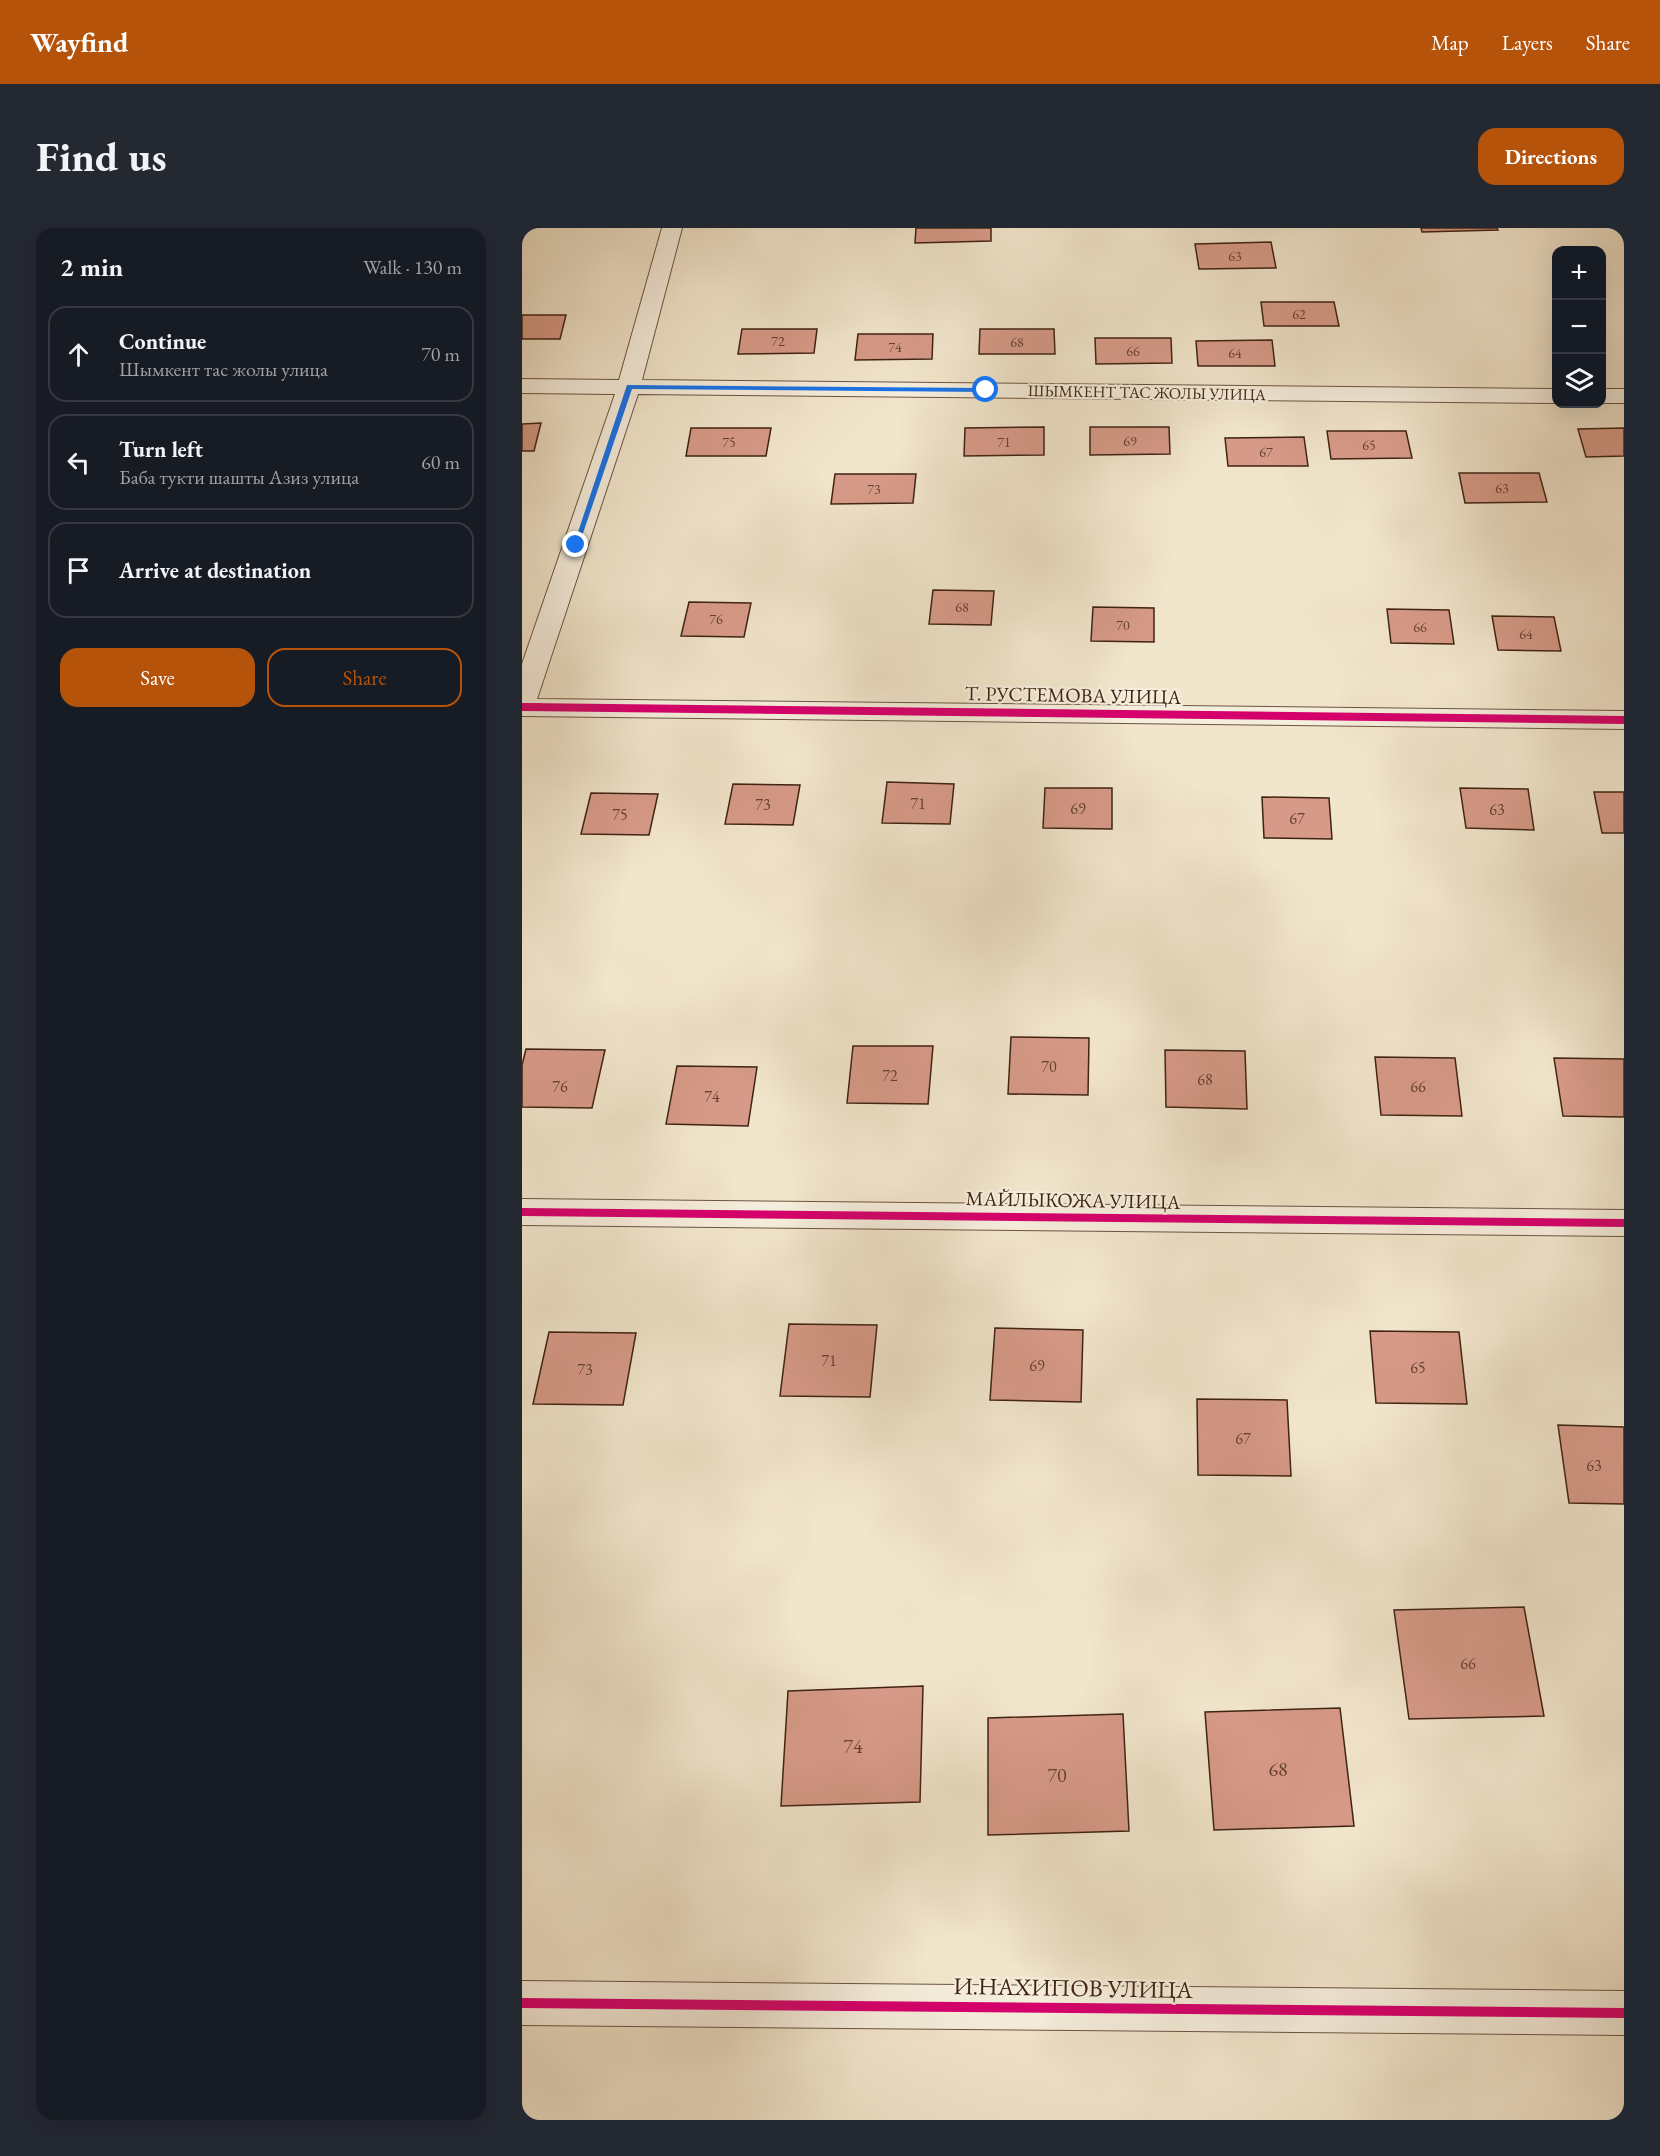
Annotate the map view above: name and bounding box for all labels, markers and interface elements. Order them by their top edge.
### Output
text: Wayfind [30,24,128,60]
text: Map [1431,29,1469,56]
text: Layers [1502,29,1553,56]
text: Share [1586,29,1630,56]
button: Directions [1478,128,1624,185]
text: Find us [36,129,167,184]
map controls [1552,246,1606,408]
button: + [1552,246,1606,300]
house number: 63 [1228,247,1242,265]
text: 2 min [60,250,123,284]
text: Walk · 130 m [363,254,462,280]
button: − [1552,300,1606,354]
house number: 62 [1292,305,1306,323]
text: Continue [119,327,206,356]
house number: 72 [771,332,785,350]
house number: 68 [1010,333,1024,351]
icon: ahead [62,338,95,371]
house number: 74 [888,338,902,356]
text: 70 m [421,341,460,367]
house number: 66 [1126,342,1140,360]
house number: 64 [1228,344,1242,362]
button: layers [1552,354,1606,408]
text: Шымкент тас жолы улица [119,356,328,382]
route start [972,376,998,402]
street label: ШЫМКЕНТ ТАС ЖОЛЫ УЛИЦА [1028,380,1267,405]
house number: 69 [1123,432,1137,450]
house number: 75 [722,433,736,451]
house number: 71 [997,433,1011,451]
text: Turn left [119,435,203,464]
house number: 65 [1362,436,1376,454]
house number: 67 [1259,443,1273,461]
icon: left [62,446,95,479]
text: 60 m [421,449,460,475]
text: Баба тукти шашты Азиз улица [119,464,359,490]
house number: 63 [1495,479,1509,497]
house number: 73 [867,480,881,498]
route end [562,531,588,557]
icon: arrive [62,554,95,587]
text: Arrive at destination [119,556,311,585]
house number: 68 [955,598,969,616]
house number: 76 [709,610,723,628]
house number: 70 [1116,616,1130,634]
house number: 66 [1413,618,1427,636]
house number: 64 [1519,625,1533,643]
button: Save [60,648,255,707]
button: Share [267,648,462,707]
street label: Т. РУСТЕМОВА УЛИЦА [965,680,1182,710]
house number: 71 [910,793,926,814]
house number: 73 [755,794,771,815]
house number: 69 [1070,798,1086,819]
house number: 63 [1489,799,1505,820]
house number: 75 [612,804,628,825]
house number: 67 [1289,808,1305,829]
house number: 70 [1041,1056,1057,1077]
house number: 72 [882,1065,898,1086]
house number: 68 [1197,1069,1213,1090]
house number: 76 [552,1076,568,1097]
house number: 66 [1410,1076,1426,1097]
house number: 74 [704,1086,720,1107]
street label: МАЙЛЫКОЖА УЛИЦА [965,1185,1181,1215]
house number: 71 [821,1350,837,1371]
house number: 69 [1029,1355,1045,1376]
house number: 65 [1410,1357,1426,1378]
house number: 73 [577,1359,593,1380]
house number: 67 [1235,1428,1251,1449]
house number: 63 [1586,1455,1602,1476]
house number: 66 [1460,1653,1476,1674]
house number: 74 [843,1733,863,1759]
house number: 68 [1268,1756,1288,1782]
house number: 70 [1047,1762,1067,1788]
street label: И.НАХИПОВ УЛИЦА [953,1970,1193,2005]

